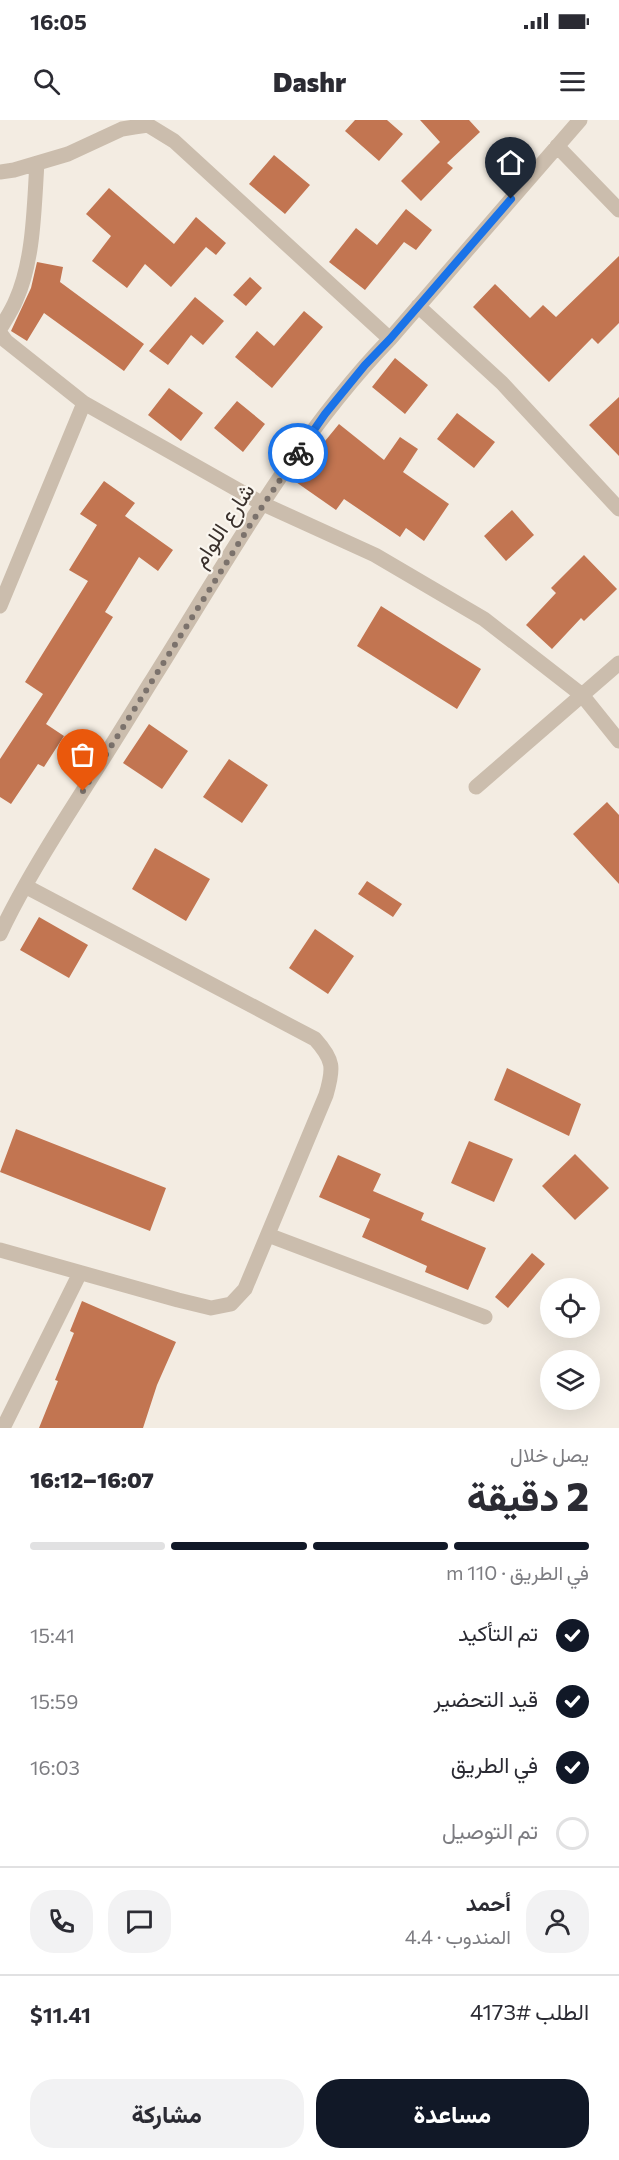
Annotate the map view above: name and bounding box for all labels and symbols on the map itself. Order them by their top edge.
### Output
pin [485,137,536,199]
courier [268,423,328,483]
street label: شارع اللوام [185,478,261,573]
pin [57,729,108,791]

